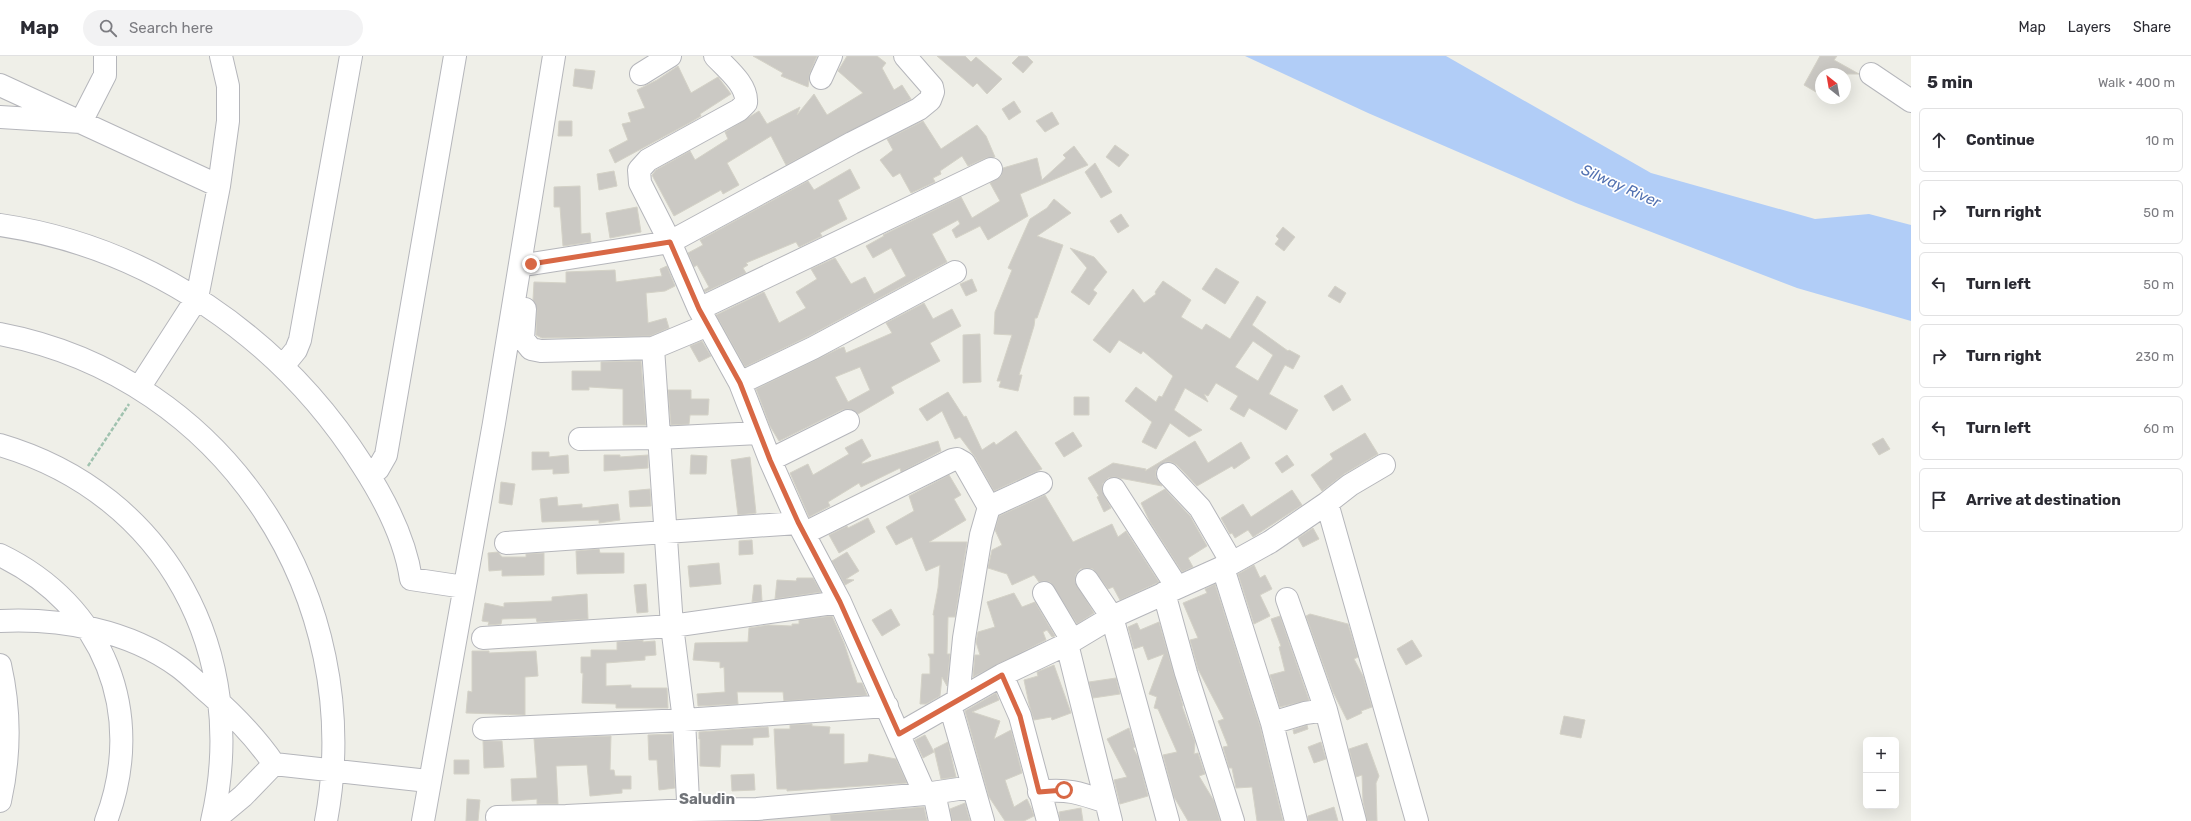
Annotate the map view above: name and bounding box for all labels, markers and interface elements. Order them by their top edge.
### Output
search box [83,10,363,46]
text: Map [20,16,59,39]
icon: search [97,17,119,39]
text: Search here [129,19,213,37]
text: Map [2019,19,2046,36]
text: Layers [2068,19,2111,36]
text: Share [2133,19,2171,36]
north arrow [1815,68,1851,104]
text: 5 min [1927,72,1973,92]
text: Walk · 400 m [2098,75,2175,90]
icon: ahead [1928,129,1950,151]
text: Continue [1966,131,2035,149]
text: 10 m [2145,133,2174,148]
water label: Silway River [1579,161,1665,212]
icon: right [1928,201,1950,223]
text: Turn right [1966,203,2041,221]
text: 50 m [2143,205,2174,220]
route end [522,255,540,273]
icon: left [1928,273,1950,295]
text: Turn left [1966,275,2031,293]
text: 50 m [2143,277,2174,292]
icon: right [1928,345,1950,367]
text: Turn right [1966,347,2041,365]
text: 230 m [2136,349,2174,364]
icon: left [1928,417,1950,439]
text: Turn left [1966,419,2031,437]
text: 60 m [2143,421,2174,436]
icon: arrive [1928,489,1950,511]
text: Arrive at destination [1966,491,2121,509]
map controls [1863,737,1899,809]
button: + [1863,737,1899,773]
button: − [1863,773,1899,809]
route start [1055,781,1073,799]
district label: Saludin [679,790,735,808]

